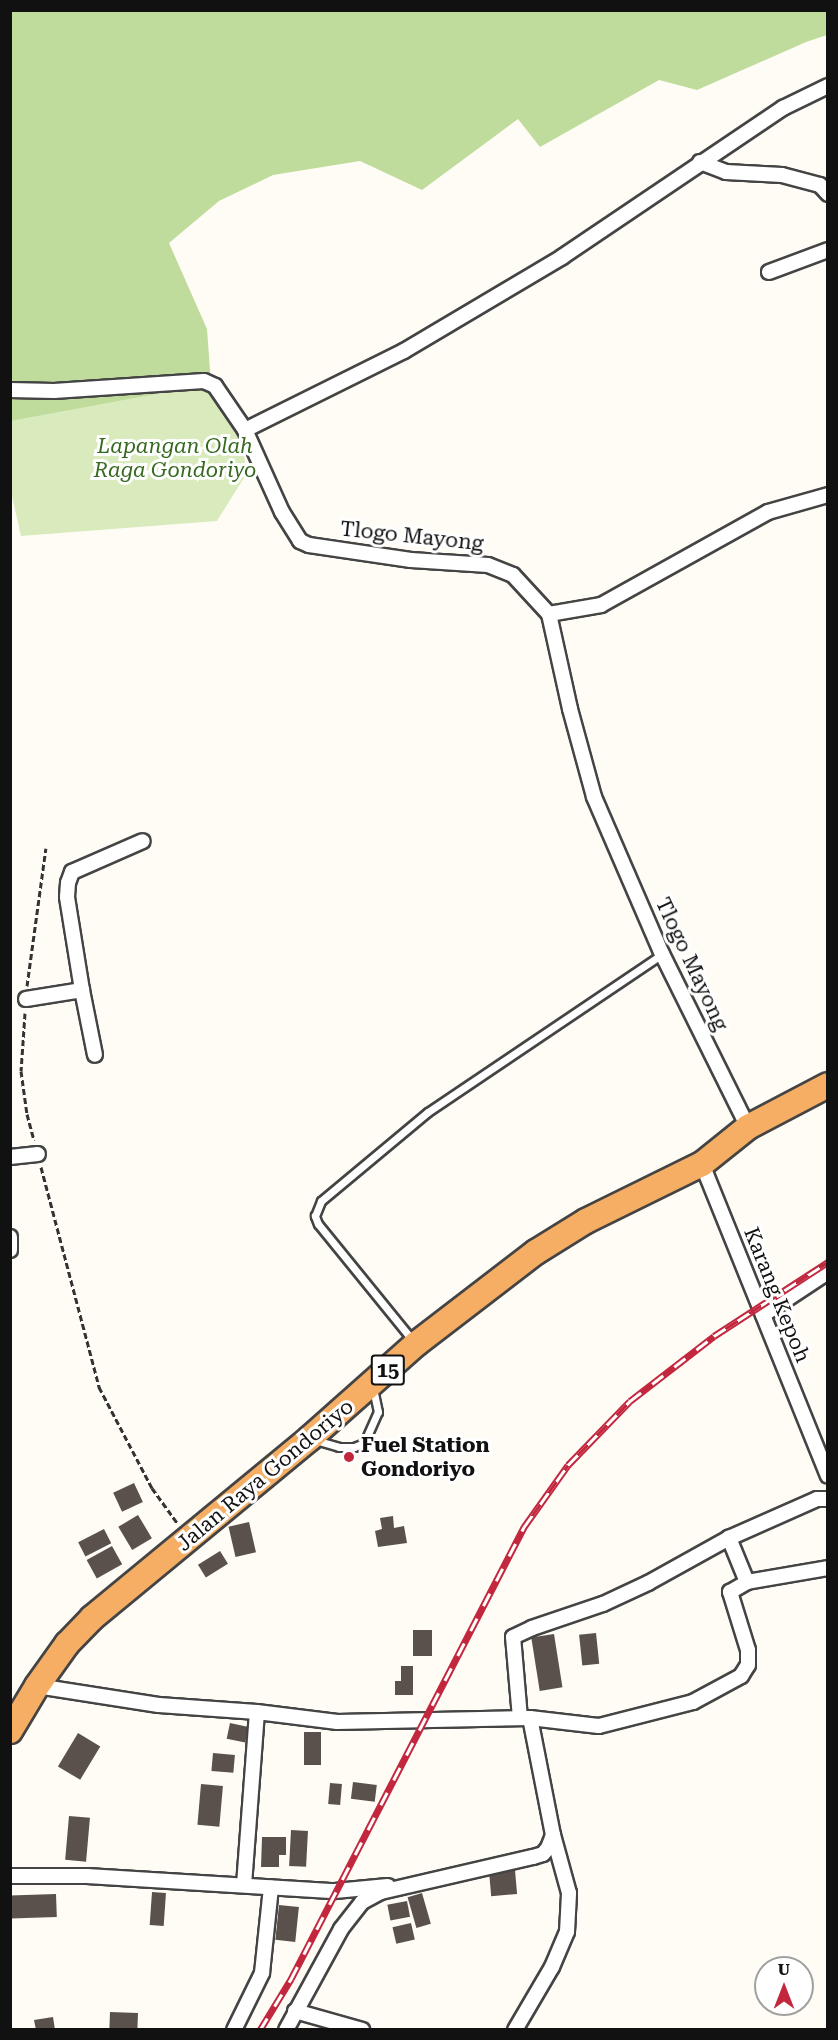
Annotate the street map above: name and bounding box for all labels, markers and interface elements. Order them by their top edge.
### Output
park label: Lapangan Olah Raga Gondoriyo [94,433,256,483]
street label: Tlogo Mayong [339,516,485,556]
street label: Tlogo Mayong [650,893,734,1035]
street label: Karang Kepoh [738,1224,816,1366]
road number: 15 [370,1353,406,1387]
street label: Jalan Raya Gondoriyo [171,1394,359,1556]
place label: Fuel Station Gondoriyo [361,1432,490,1482]
marker: Fuel Station Gondoriyo [342,1450,356,1464]
north arrow [754,1956,814,2016]
text: U [778,1960,790,1979]

